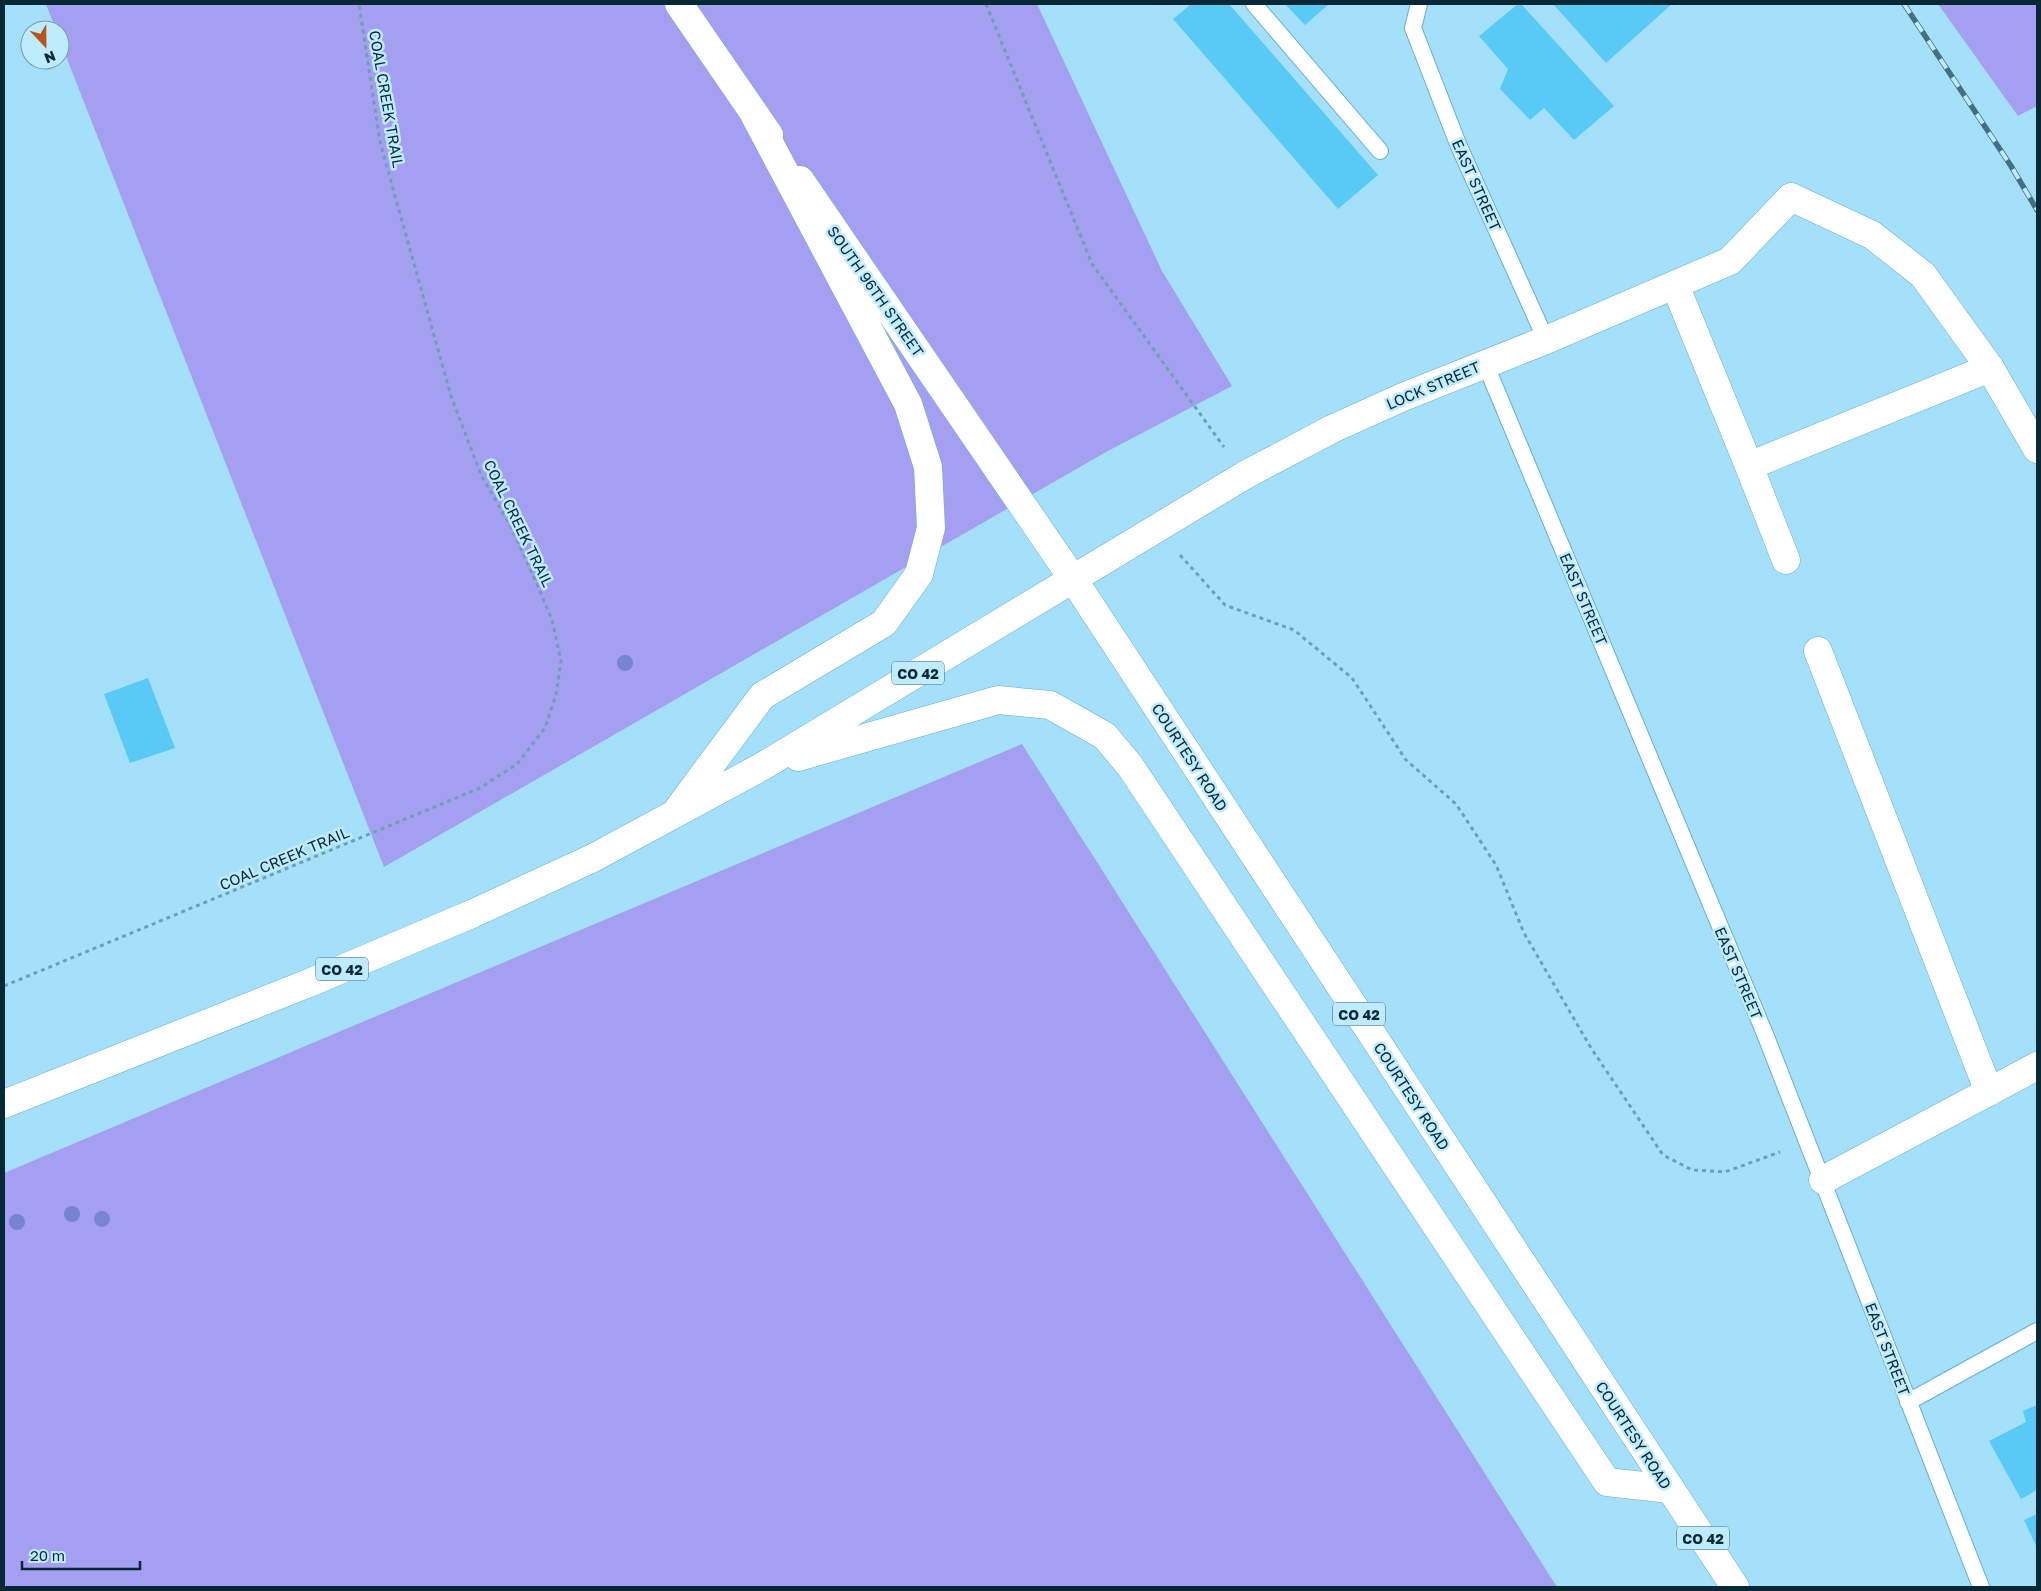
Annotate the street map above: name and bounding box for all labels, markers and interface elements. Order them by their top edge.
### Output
north arrow [20,20,70,70]
street label: COAL CREEK TRAIL [366,29,408,169]
text: N [42,48,58,67]
street label: EAST STREET [1449,136,1505,234]
street label: SOUTH 96TH STREET [824,222,928,360]
street label: LOCK STREET [1383,357,1483,413]
street label: COAL CREEK TRAIL [480,457,558,590]
street label: EAST STREET [1557,550,1611,648]
road number: CO 42 [892,661,944,684]
street label: COURTESY ROAD [1148,700,1232,814]
street label: COAL CREEK TRAIL [217,822,352,893]
street label: EAST STREET [1712,924,1766,1022]
road number: CO 42 [316,958,368,981]
road number: CO 42 [1333,1002,1385,1026]
street label: COURTESY ROAD [1370,1039,1454,1153]
street label: EAST STREET [1862,1300,1914,1398]
street label: COURTESY ROAD [1592,1378,1676,1492]
road number: CO 42 [1677,1526,1729,1550]
scale bar [22,1538,140,1570]
text: 20 m [30,1546,65,1564]

